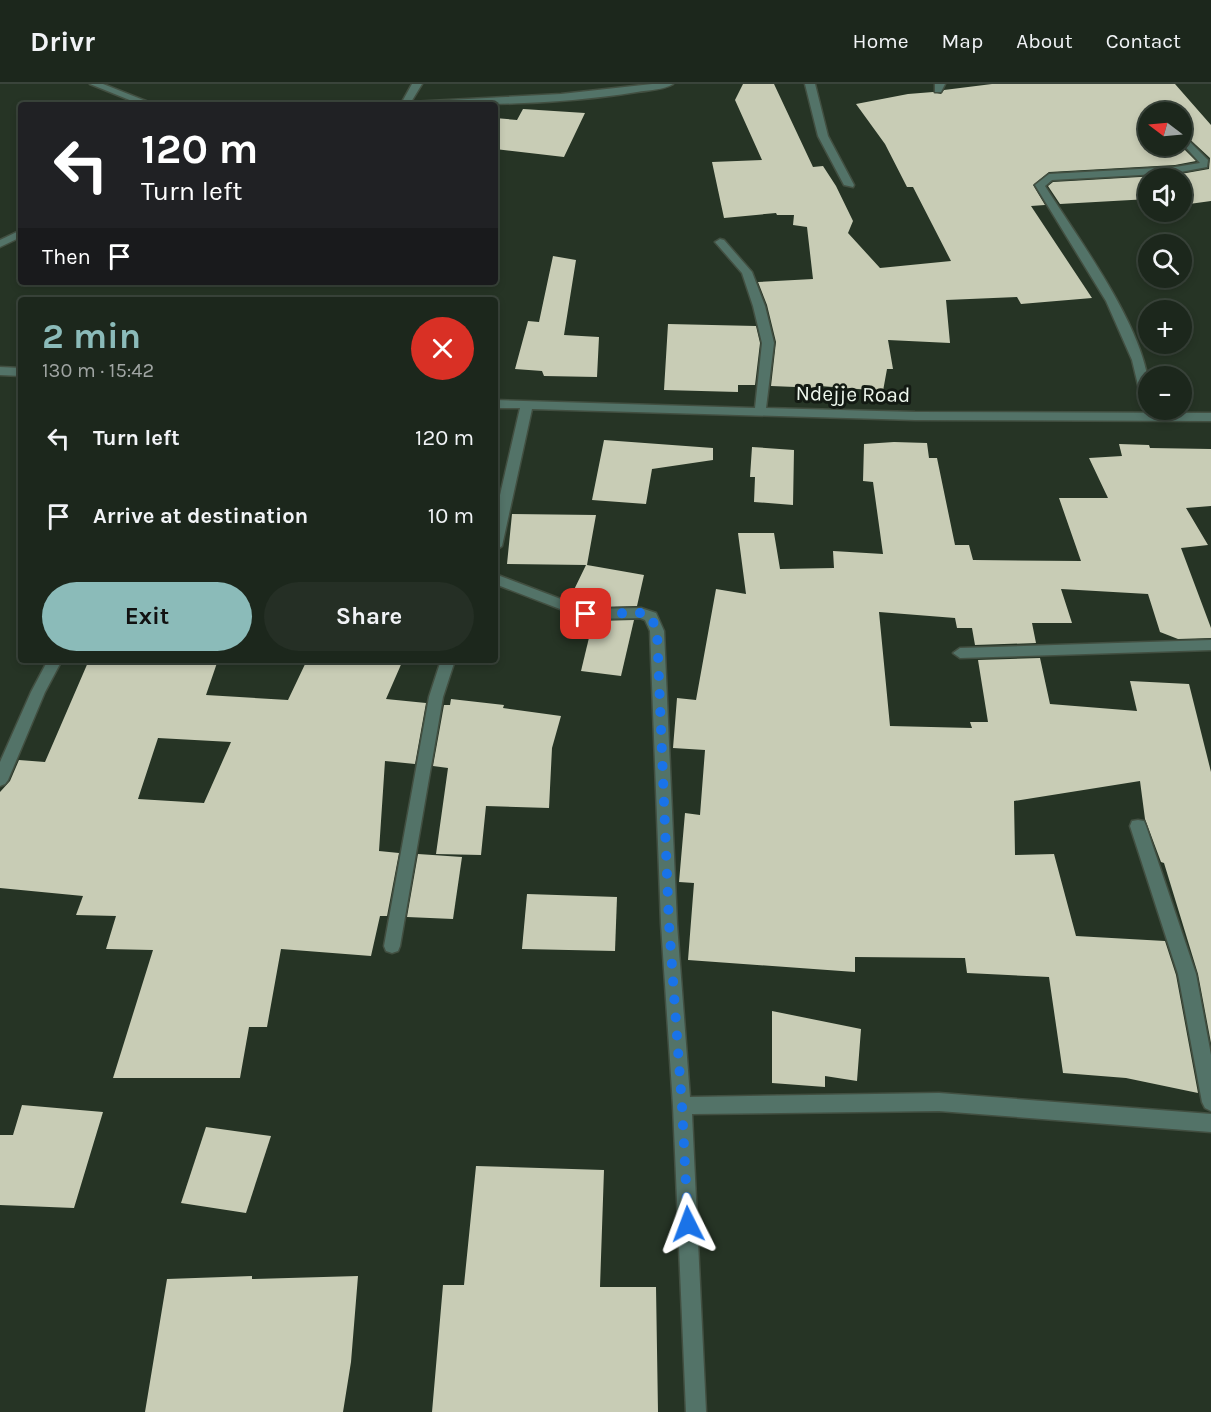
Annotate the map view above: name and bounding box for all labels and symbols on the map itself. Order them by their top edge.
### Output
north arrow [1138,102,1192,156]
street label: Ndejje Road [795,381,911,407]
pin [560,588,611,639]
position arrow [656,1192,720,1256]

